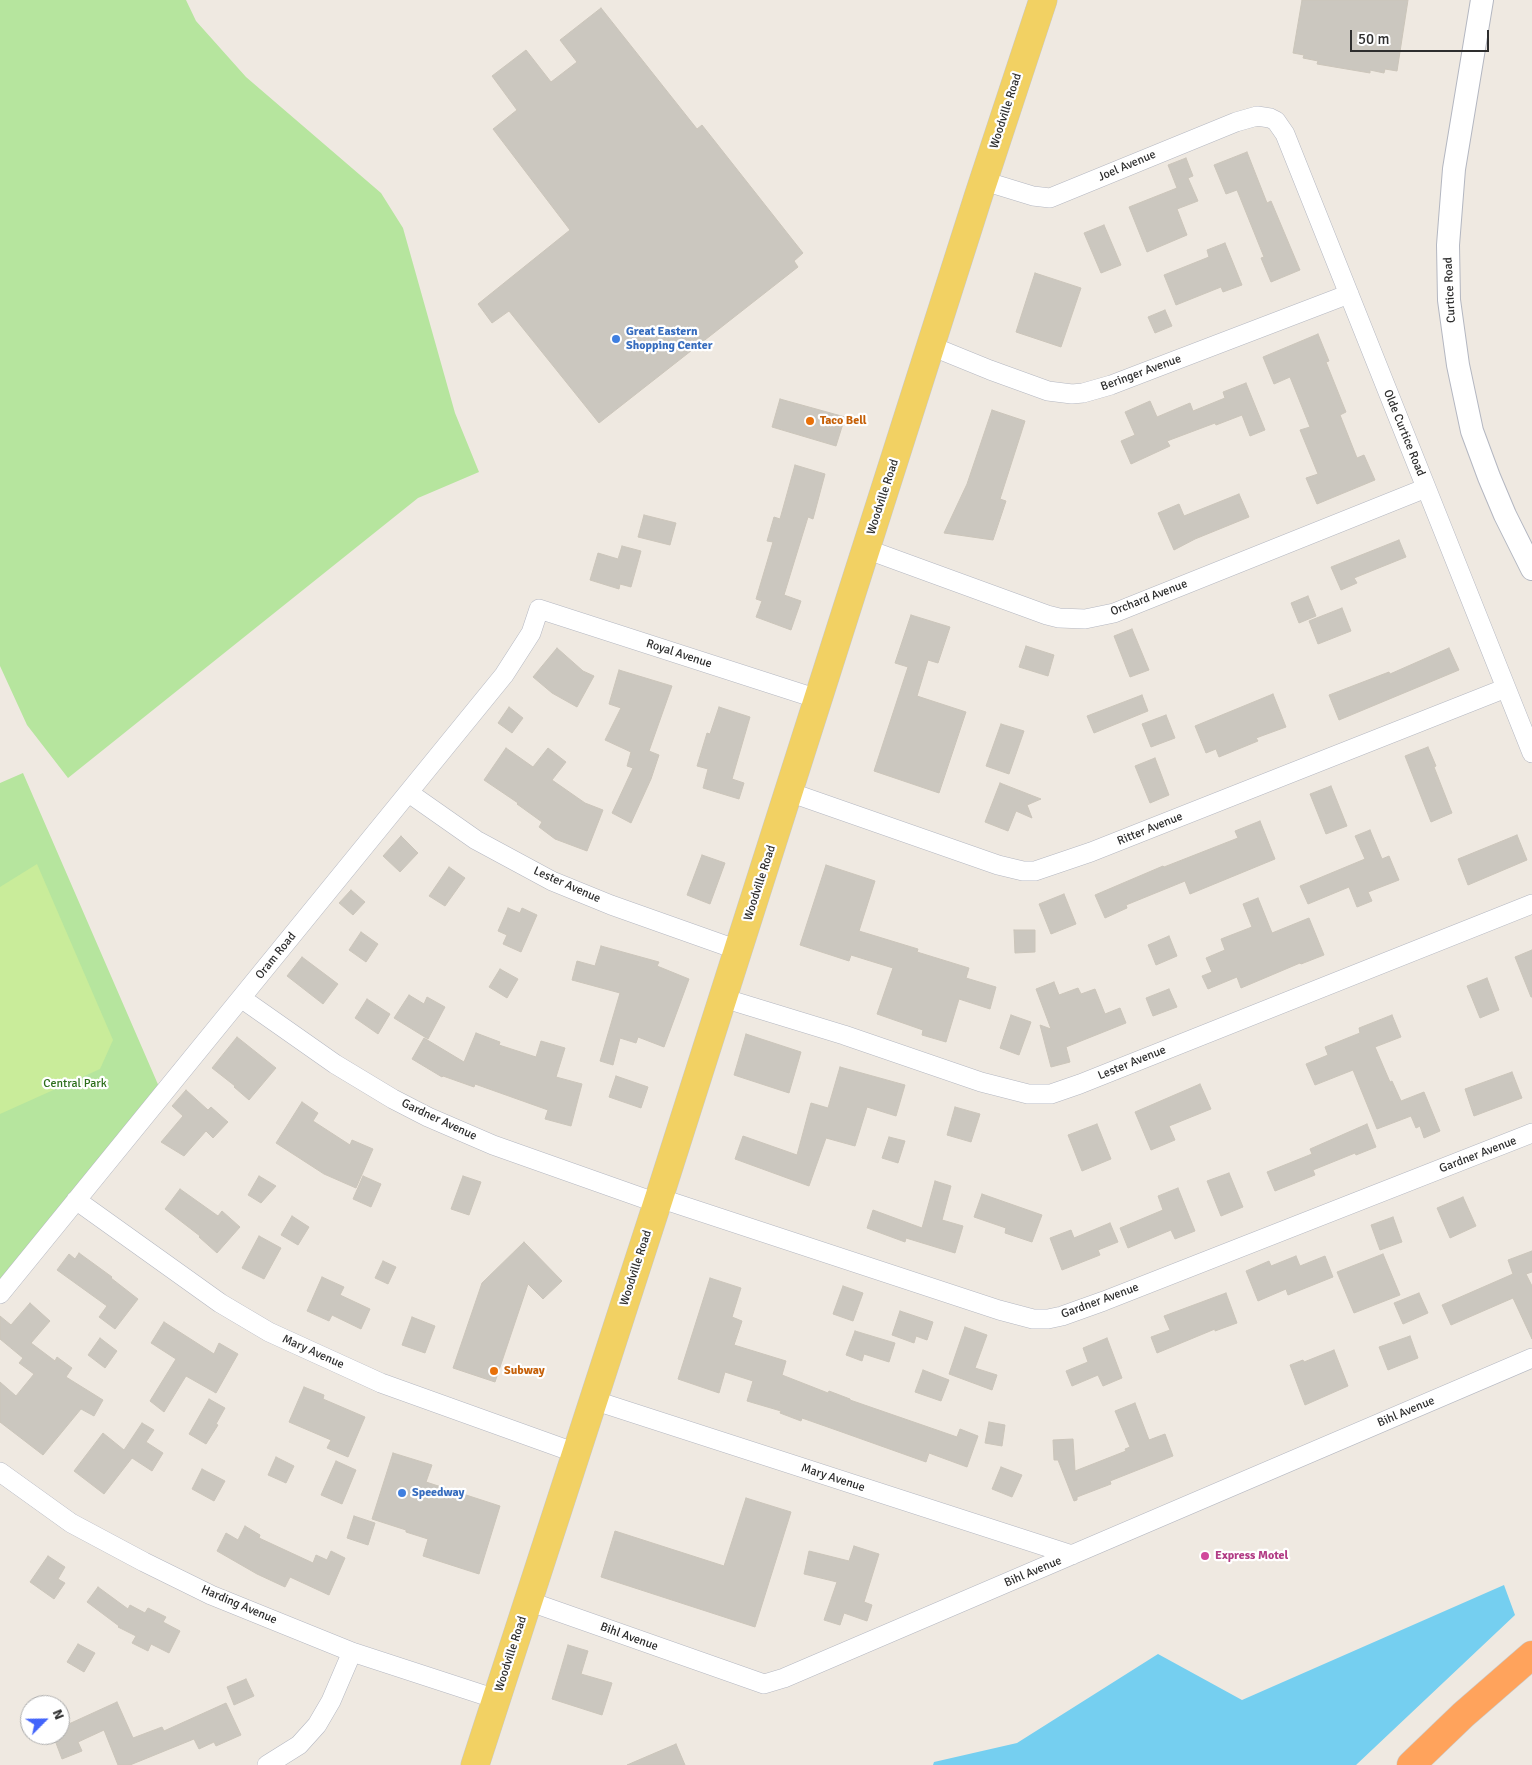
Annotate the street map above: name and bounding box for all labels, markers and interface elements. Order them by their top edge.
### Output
scale bar [1352,20,1491,52]
text: 50 m [1358,30,1389,48]
street label: Woodville Road [987,72,1025,150]
street label: Joel Avenue [1096,147,1158,185]
street label: Curtice Road [1441,257,1459,323]
place label: Great Eastern Shopping Center [626,325,712,353]
marker: Great Eastern Shopping Center [610,333,622,345]
street label: Beringer Avenue [1099,352,1183,394]
street label: Olde Curtice Road [1380,388,1428,478]
place label: Taco Bell [820,414,867,428]
marker: Taco Bell [804,415,816,427]
street label: Woodville Road [864,458,902,536]
street label: Orchard Avenue [1109,577,1189,619]
street label: Royal Avenue [644,637,714,671]
street label: Ritter Avenue [1115,809,1185,849]
street label: Woodville Road [741,844,779,922]
street label: Lester Avenue [531,864,603,906]
street label: Oram Road [253,930,299,982]
street label: Lester Avenue [1096,1043,1168,1083]
park label: Central Park [43,1077,107,1091]
street label: Gardner Avenue [399,1096,479,1144]
street label: Gardner Avenue [1437,1134,1519,1176]
street label: Woodville Road [617,1229,655,1307]
street label: Gardner Avenue [1059,1280,1141,1322]
street label: Mary Avenue [280,1332,346,1372]
place label: Subway [504,1364,545,1378]
marker: Subway [488,1365,500,1377]
street label: Bihl Avenue [1375,1394,1437,1430]
street label: Mary Avenue [799,1461,867,1495]
place label: Speedway [412,1486,464,1500]
marker: Speedway [396,1487,408,1499]
place label: Express Motel [1215,1549,1288,1563]
marker: Express Motel [1199,1550,1211,1562]
street label: Bihl Avenue [1002,1554,1064,1590]
street label: Harding Avenue [199,1583,279,1627]
street label: Woodville Road [492,1615,530,1693]
street label: Bihl Avenue [598,1620,660,1654]
north arrow [20,1695,70,1745]
text: N [49,1707,68,1722]

